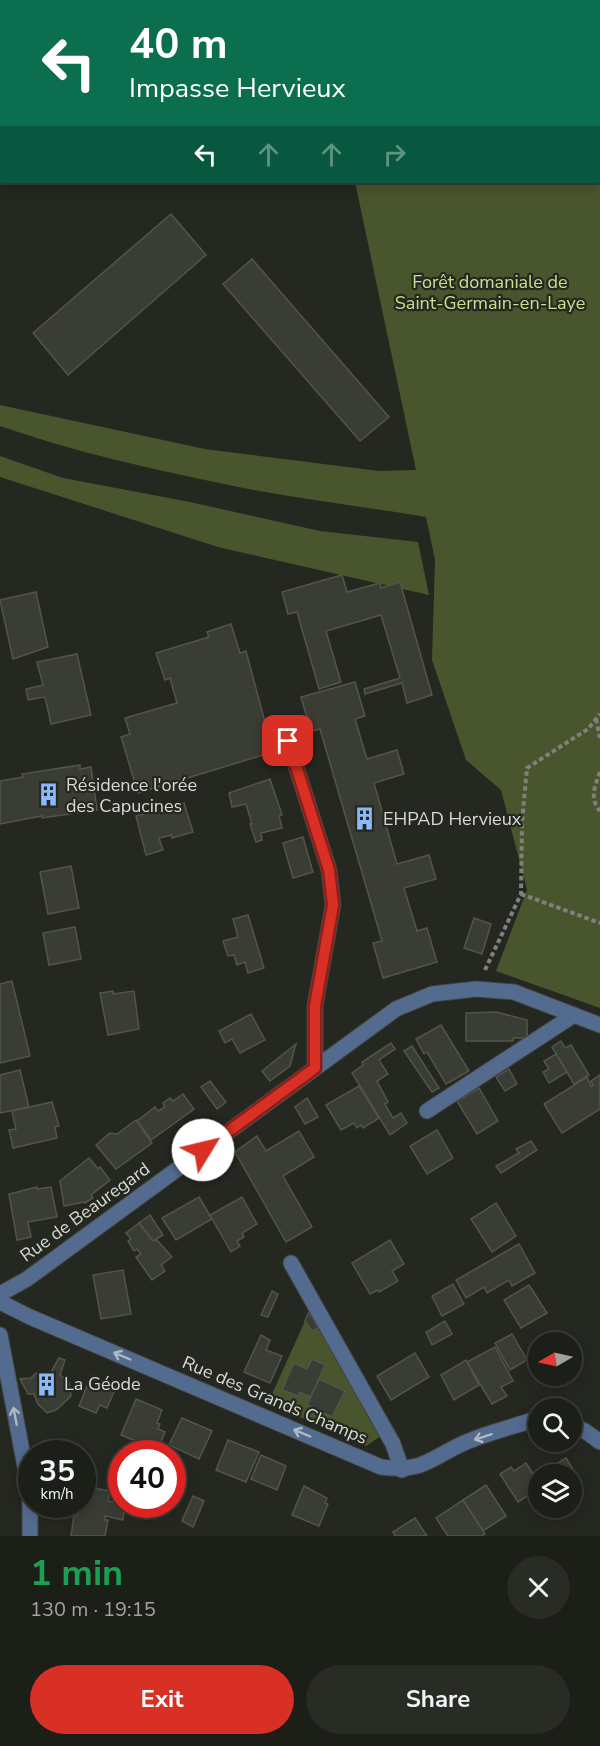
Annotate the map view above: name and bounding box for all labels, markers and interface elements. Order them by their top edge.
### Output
text: 40 m [129,16,228,73]
icon: left [30,24,108,102]
text: Impasse Hervieux [129,70,346,107]
icon: left [189,138,222,171]
icon: ahead [252,138,285,171]
icon: ahead [315,138,348,171]
icon: right [378,138,411,171]
park label: Forêt domaniale de Saint-Germain-en-Laye [395,270,585,315]
pin [262,715,313,766]
icon: arrive [271,724,304,757]
place label: Résidence l'orée des Capucines [66,773,197,818]
building icon: Résidence l'orée des Capucines [35,782,61,808]
building icon: EHPAD Hervieux [352,806,378,832]
place label: EHPAD Hervieux [383,807,522,831]
position arrow [171,1118,235,1182]
street label: Rue de Beauregard [15,1157,155,1267]
north arrow [528,1332,582,1386]
map controls [528,1332,582,1518]
one-way arrow [114,1350,132,1361]
street label: Rue des Grands Champs [179,1350,371,1450]
building icon: La Géode [33,1371,59,1397]
place label: La Géode [64,1372,141,1396]
button: search [528,1398,582,1452]
one-way arrow [9,1407,20,1426]
one-way arrow [293,1427,312,1438]
one-way arrow [474,1432,493,1443]
speed limit sign: 40 [108,1440,186,1518]
text: 35 [39,1451,75,1492]
button: layers [528,1464,582,1518]
text: km/h [40,1484,74,1504]
text: 1 min [30,1549,123,1598]
button: close [507,1556,570,1619]
text: 130 m · 19:15 [30,1596,156,1623]
button: Exit [30,1665,294,1734]
button: Share [306,1665,570,1734]

